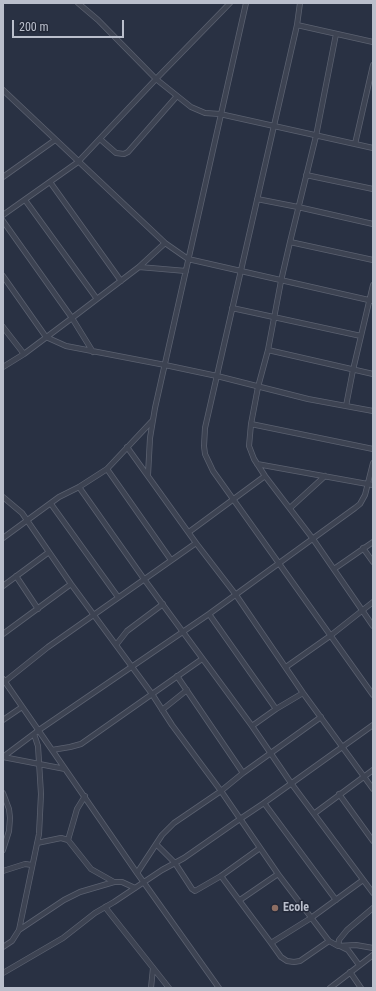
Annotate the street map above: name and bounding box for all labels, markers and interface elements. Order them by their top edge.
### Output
scale bar [14,12,126,38]
text: 200 m [19,20,49,34]
place label: Ecole [283,901,309,915]
marker: Ecole [270,903,280,913]

